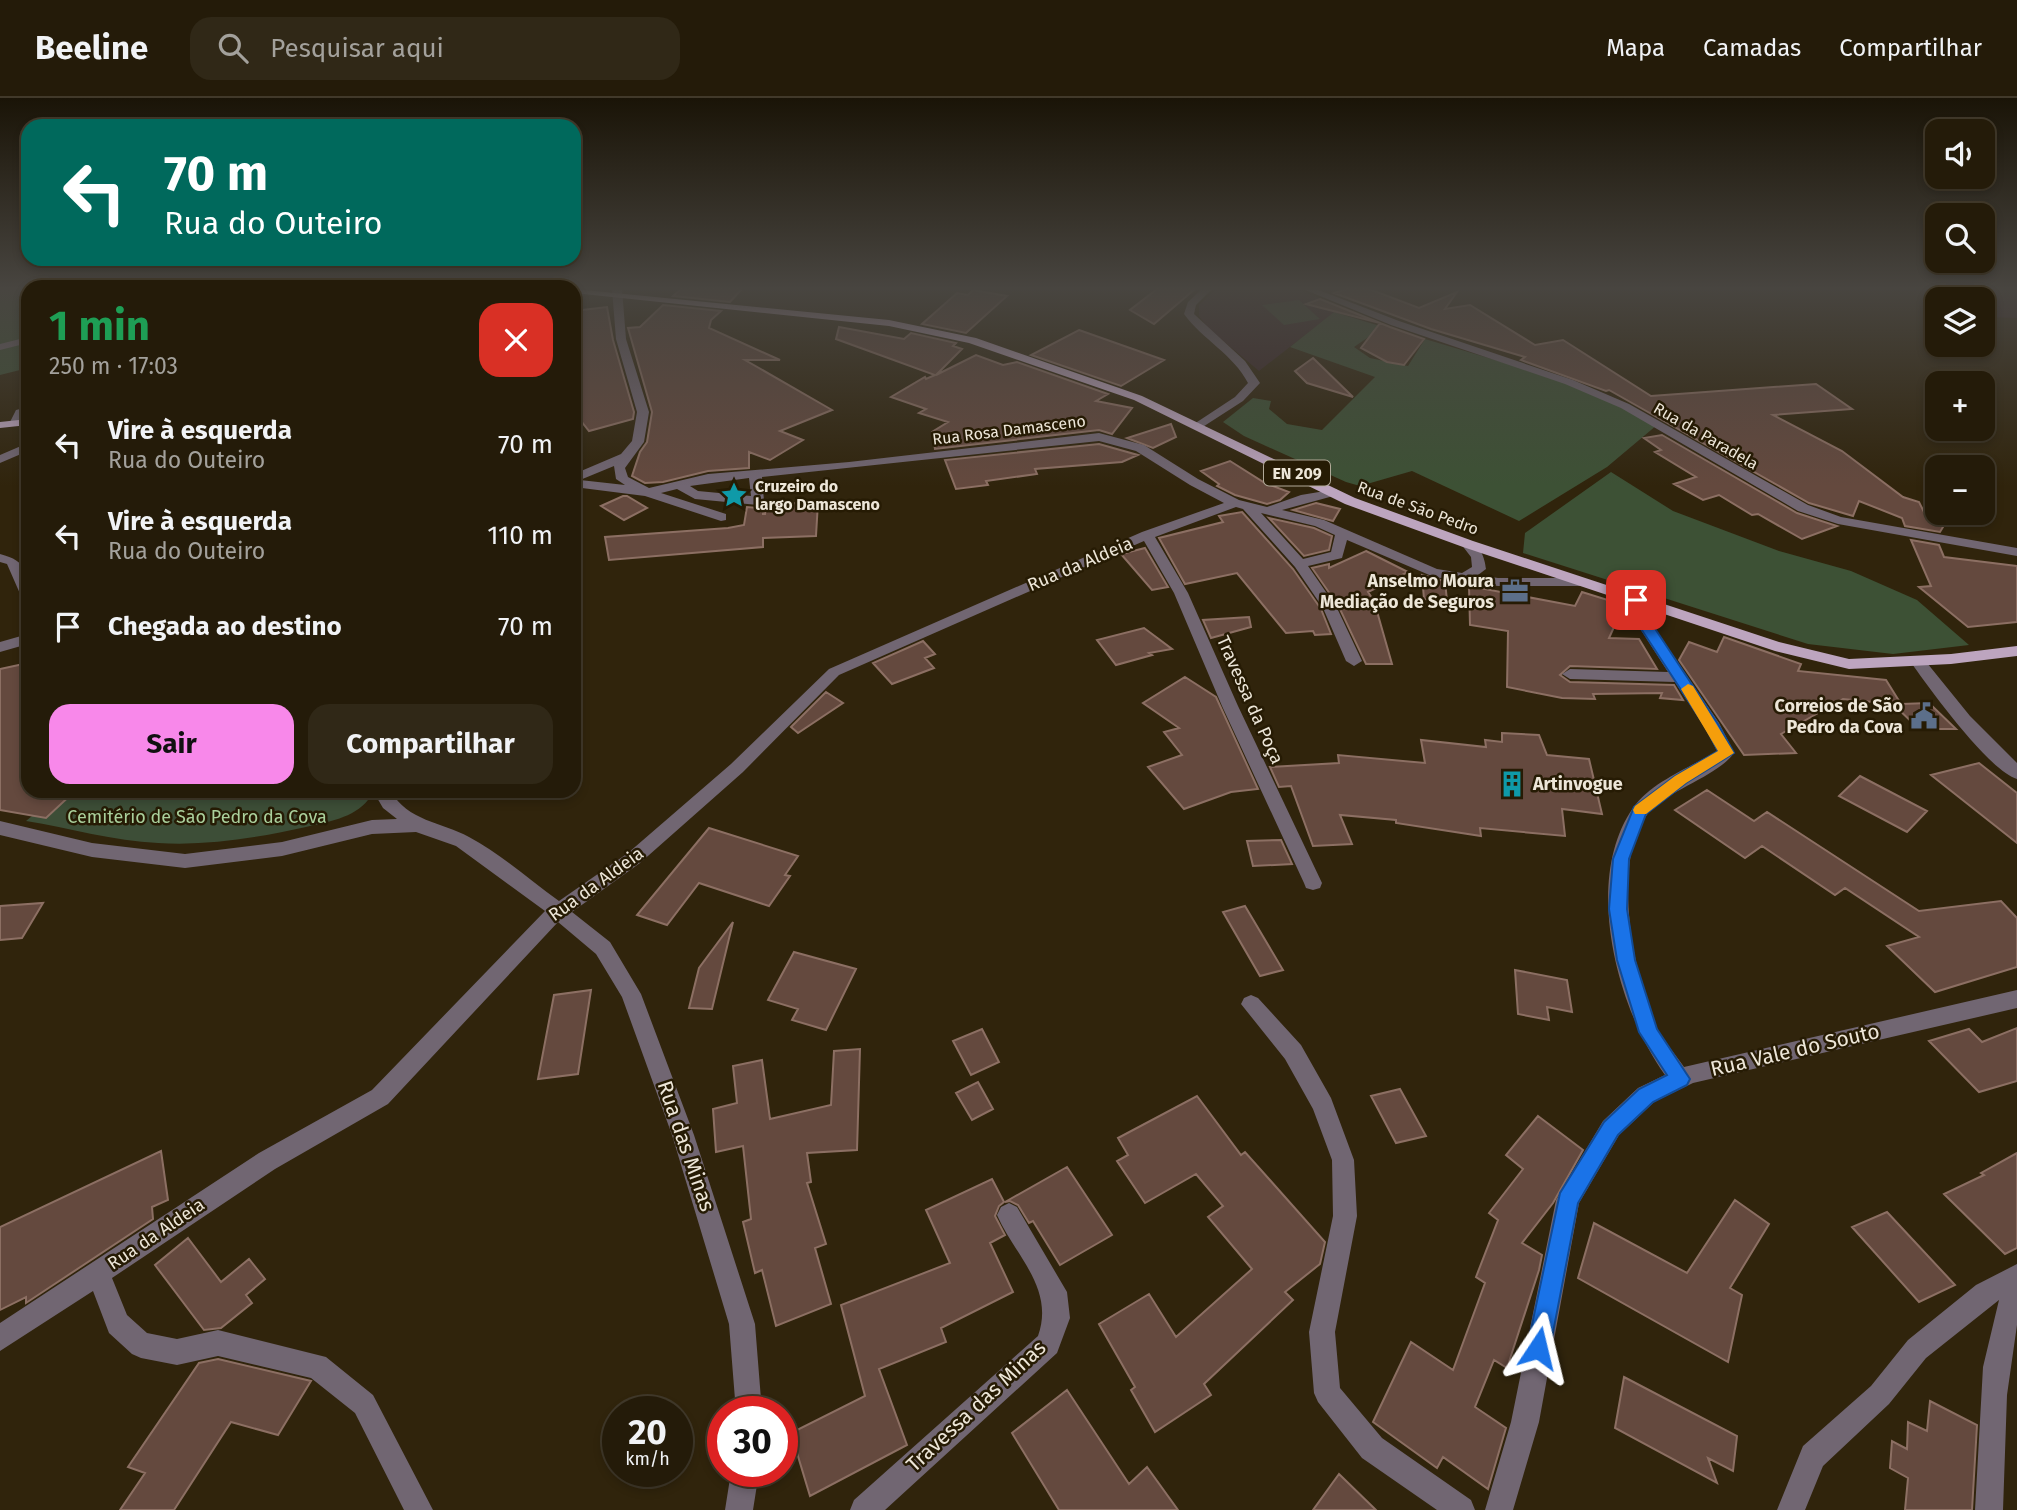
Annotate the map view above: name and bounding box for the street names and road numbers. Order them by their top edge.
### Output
street label: Rua da Paradela [1650,398,1762,474]
street label: Rua Rosa Damasceno [931,411,1087,449]
road number: EN 209 [1264,460,1330,486]
street label: Rua de São Pedro [1355,477,1481,539]
street label: Rua da Aldeia [1024,532,1136,596]
street label: Travessa da Poça [1212,632,1288,768]
street label: Rua da Aldeia [544,842,648,926]
street label: Rua Vale do Souto [1708,1018,1882,1082]
street label: Rua das Minas [651,1077,721,1215]
street label: Rua da Aldeia [103,1194,209,1274]
street label: Travessa das Minas [901,1335,1051,1477]

